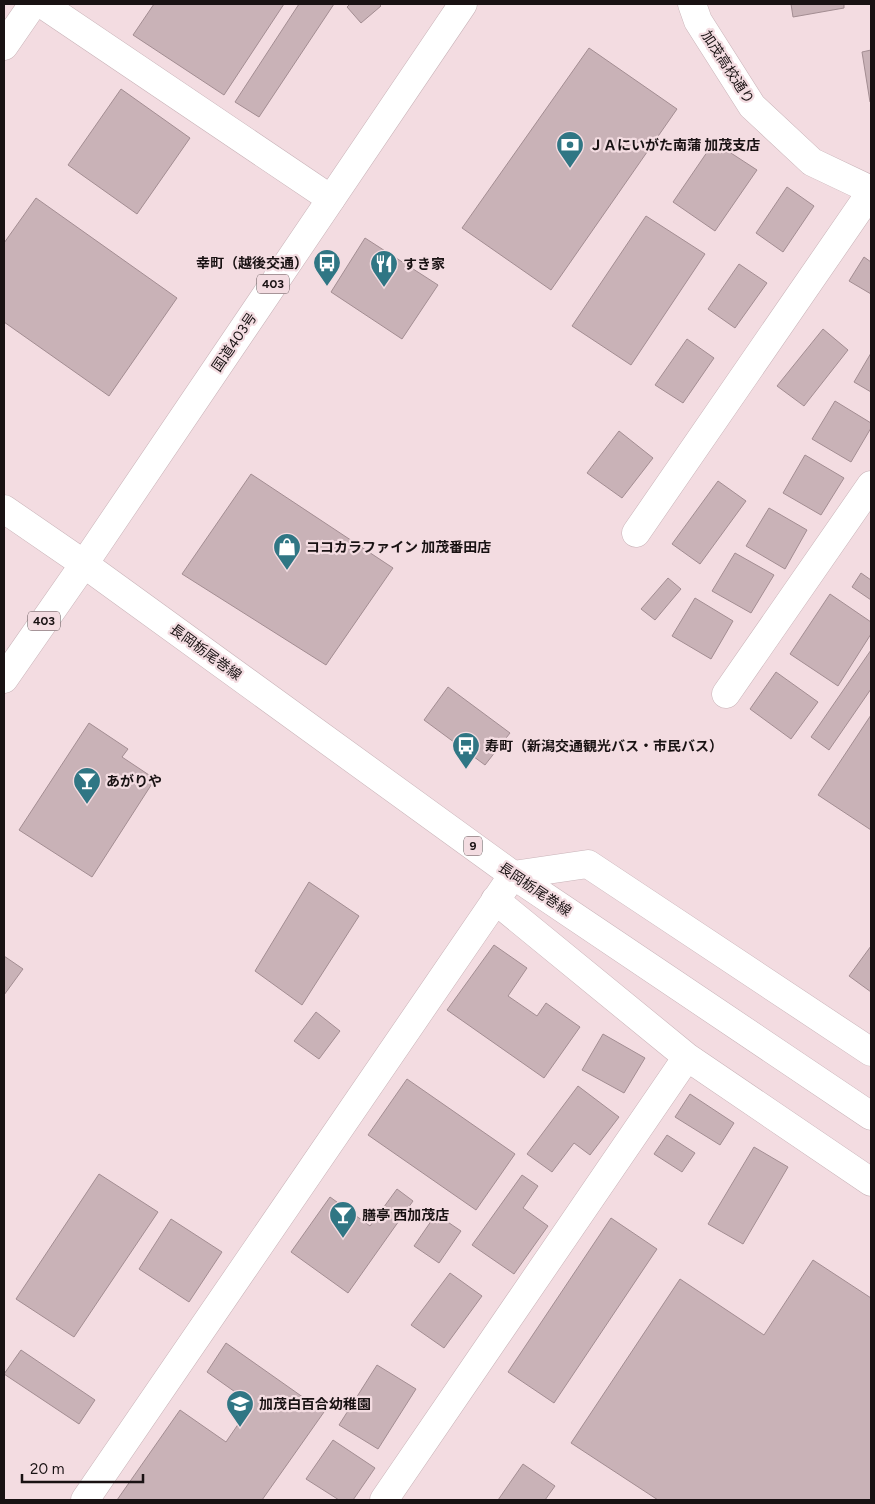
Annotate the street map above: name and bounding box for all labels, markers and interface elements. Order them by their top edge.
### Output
street label: 加茂高校通り [698,27,758,107]
bank icon: ＪＡにいがた南蒲 加茂支店 [555,130,585,169]
place label: ＪＡにいがた南蒲 加茂支店 [589,137,760,154]
bus stop icon: 幸町（越後交通） [312,248,342,287]
restaurant icon: すき家 [369,249,399,288]
place label: 幸町（越後交通） [196,255,308,272]
place label: すき家 [403,256,445,273]
road number: 403 [257,274,289,294]
street label: 国道403号 [209,310,260,375]
shop icon: ココカラファイン 加茂番田店 [272,532,302,571]
place label: ココカラファイン 加茂番田店 [306,539,491,556]
road number: 403 [28,612,60,630]
street label: 長岡栃尾巻線 [167,621,245,684]
bus stop icon: 寿町（新潟交通観光バス・市民バス） [451,731,481,770]
place label: 寿町（新潟交通観光バス・市民バス） [485,738,723,755]
bar icon: あがりや [72,766,102,805]
place label: あがりや [106,773,162,790]
road number: 9 [464,836,482,856]
street label: 長岡栃尾巻線 [495,859,574,920]
bar icon: 膳亭 西加茂店 [328,1200,358,1239]
place label: 膳亭 西加茂店 [362,1207,449,1224]
school or university icon: 加茂白百合幼稚園 [225,1389,255,1428]
place label: 加茂白百合幼稚園 [259,1396,371,1413]
scale bar [22,1452,144,1484]
text: 20 m [30,1460,64,1478]

